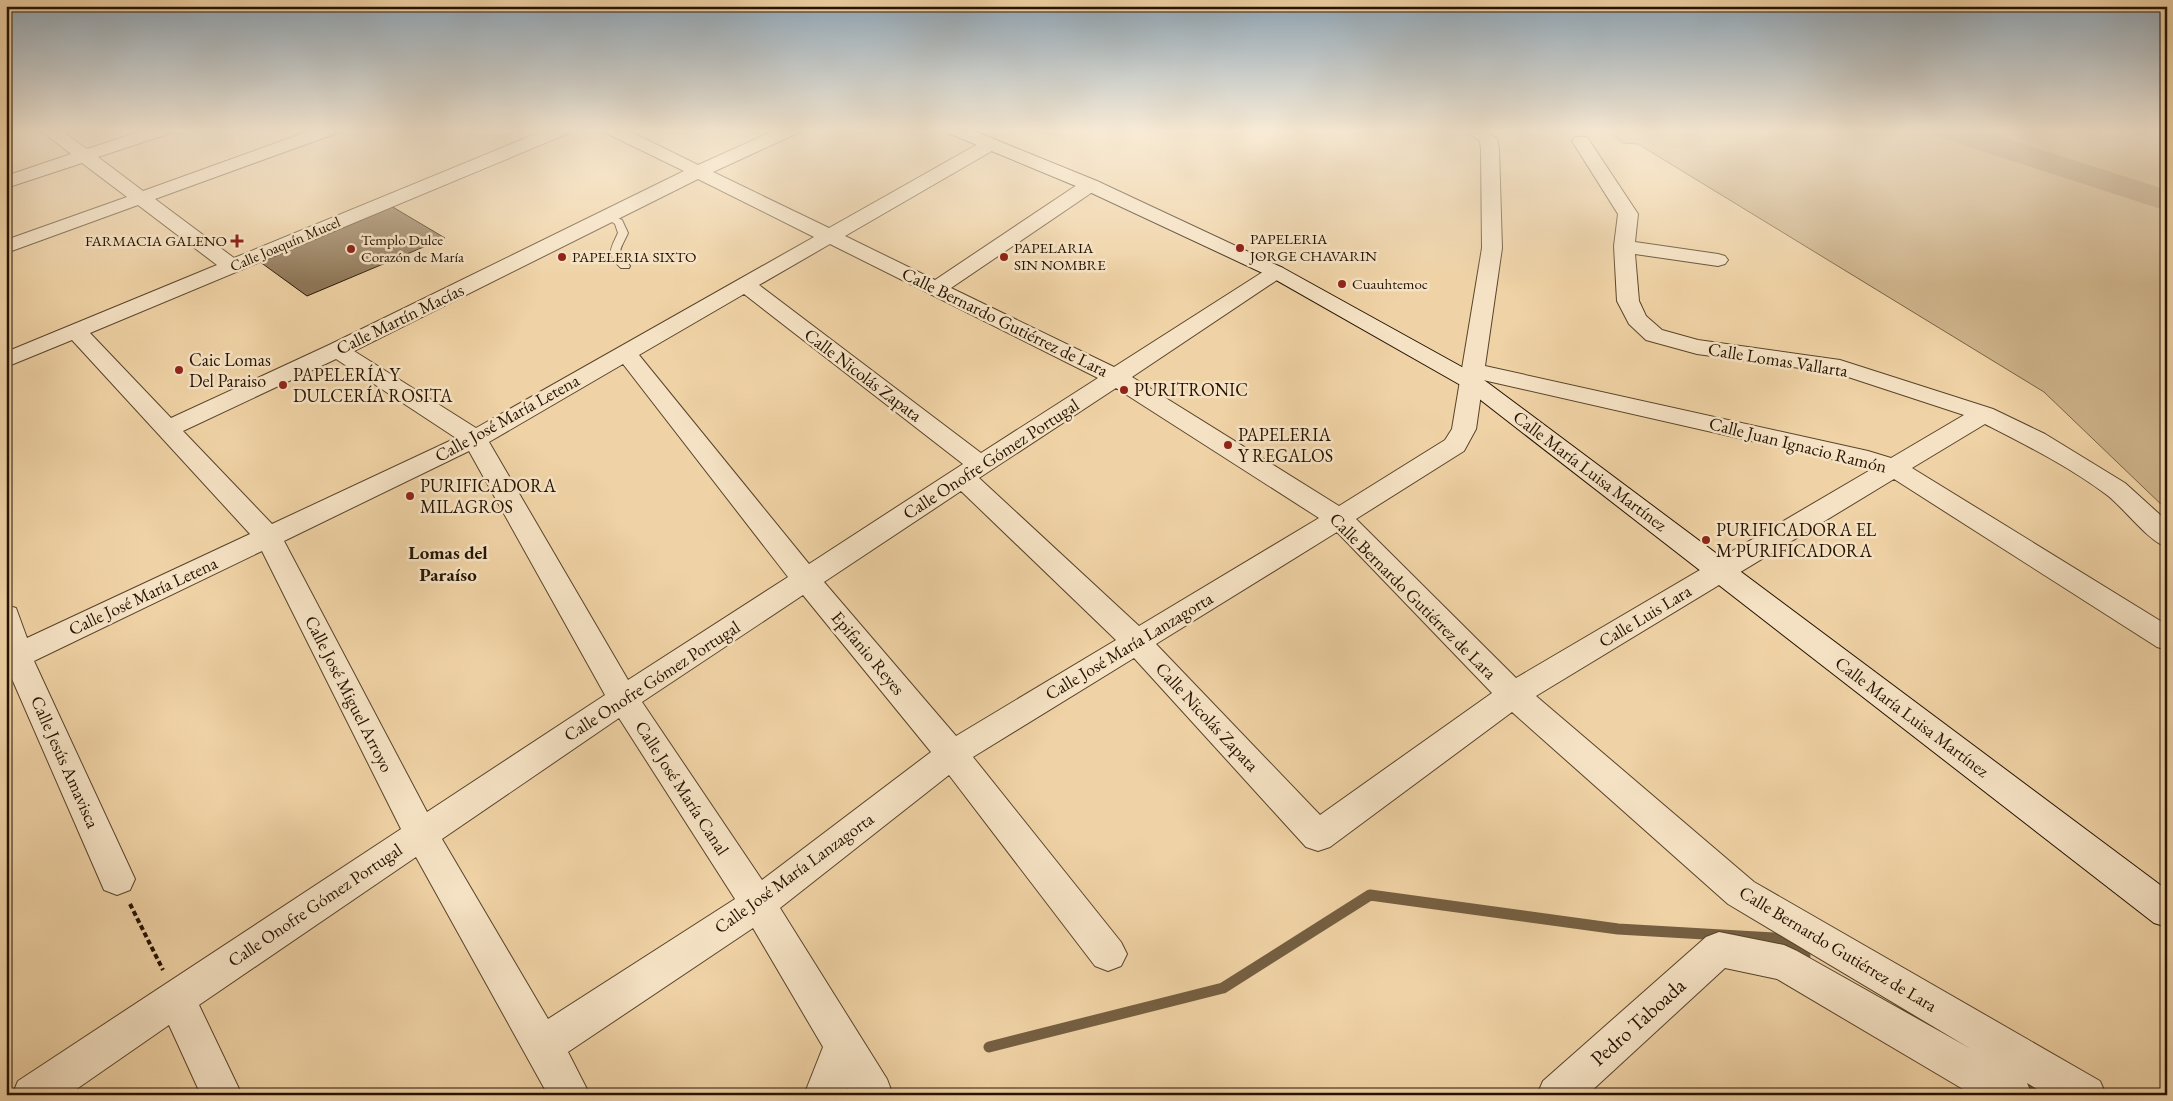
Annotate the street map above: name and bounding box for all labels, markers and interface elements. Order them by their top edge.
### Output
street label: Calle Joaquín Mucel [227,212,343,275]
place label: PAPELERIA JORGE CHAVARIN [1248,229,1377,265]
place label: Templo Dulce Corazón de María [361,230,464,266]
place label: FARMACIA GALENO [85,231,227,250]
marker: FARMACIA GALENO [231,235,243,247]
place label: PAPELARIA SIN NOMBRE [1014,238,1106,274]
marker: PAPELERIA JORGE CHAVARIN [1234,242,1246,254]
marker: Templo Dulce Corazón de María [345,243,357,255]
place label: PAPELERIA SIXTO [572,247,696,266]
marker: PAPELERIA SIXTO [556,251,568,263]
marker: PAPELARIA SIN NOMBRE [998,251,1010,263]
street label: Calle Bernardo Gutiérrez de Lara [898,261,1113,382]
place label: Cuauhtemoc [1352,274,1428,293]
street label: Calle Martín Macías [332,278,468,359]
marker: Cuauhtemoc [1336,278,1348,290]
street label: Calle Nicolás Zapata [800,323,927,427]
street label: Calle Lomas Vallarta [1706,337,1851,382]
place label: Caic Lomas Del Paraiso [189,348,271,392]
place label: PAPELERÍA Y DULCERÍA ROSITA [293,363,453,407]
marker: Caic Lomas Del Paraiso [173,364,185,376]
street label: Calle José María Letena [430,368,584,467]
place label: PURITRONIC [1134,378,1248,401]
marker: PAPELERÍA Y DULCERÍA ROSITA [277,379,289,391]
marker: PURITRONIC [1118,384,1130,396]
street label: Calle Onofre Gómez Portugal [898,393,1083,524]
street label: Calle María Luisa Martínez [1509,405,1672,536]
street label: Calle Juan Ignacio Ramón [1707,411,1890,478]
place label: PAPELERIA Y REGALOS [1238,423,1333,467]
marker: PAPELERIA Y REGALOS [1222,439,1234,451]
place label: PURIFICADORA MILAGROS [420,474,557,518]
marker: PURIFICADORA MILAGROS [404,490,416,502]
street label: Calle Bernardo Gutiérrez de Lara [1325,507,1502,685]
place label: PURIFICADORA EL M PURIFICADORA [1716,518,1877,562]
marker: PURIFICADORA EL M PURIFICADORA [1700,534,1712,546]
district label: Lomas del Paraíso [408,540,488,587]
street label: Calle José María Letena [65,551,222,640]
street label: Calle Luis Lara [1594,579,1696,652]
street label: Calle José María Lanzagorta [1041,586,1218,705]
street label: Epifanio Reyes [827,606,910,700]
street label: Calle José Miguel Arroyo [300,612,399,776]
street label: Calle Onofre Gómez Portugal [559,615,744,746]
street label: Calle María Luisa Martínez [1831,651,1994,782]
street label: Calle Nicolás Zapata [1151,657,1265,777]
street label: Calle Jesús Amavisca [26,692,105,832]
street label: Calle José María Canal [630,716,735,859]
street label: Calle José María Lanzagorta [709,806,879,938]
street label: Calle Onofre Gómez Portugal [223,838,406,972]
street label: Calle Bernardo Gutiérrez de Lara [1735,880,1942,1017]
street label: Pedro Taboada [1584,971,1691,1072]

